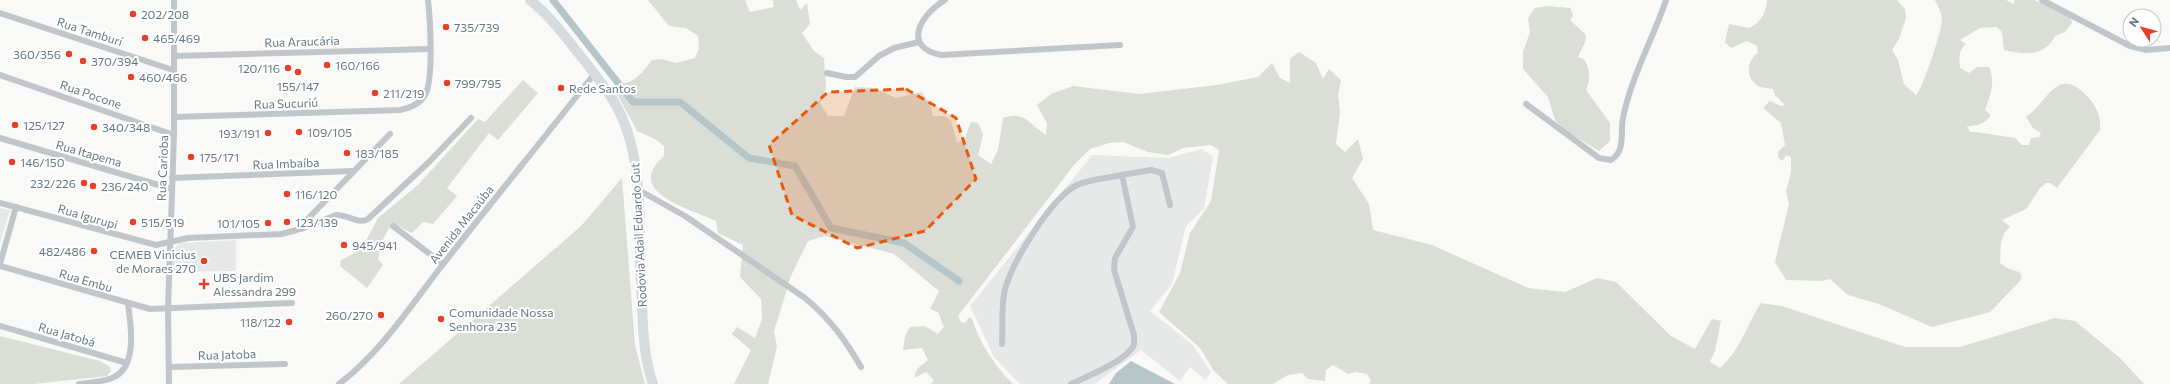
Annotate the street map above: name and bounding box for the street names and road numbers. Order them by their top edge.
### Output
street label: Rua Tamburí [55,14,126,48]
street label: Rua Araucária [264,33,340,49]
street label: Rua Pocone [58,77,124,111]
street label: Rua Sucuriú [254,95,318,111]
street label: Rua Carioba [154,135,170,201]
street label: Rua Itapema [54,137,124,169]
street label: Rua Imbaíba [252,155,320,171]
street label: Rodovia Adail Eduardo Gut [627,162,649,308]
street label: Avenida Macaúba [426,182,496,266]
street label: Rua Igurupi [57,201,119,231]
street label: Rua Embu [58,266,114,294]
street label: Rua Jatobá [37,319,97,350]
street label: Rua Jatoba [198,346,256,363]

